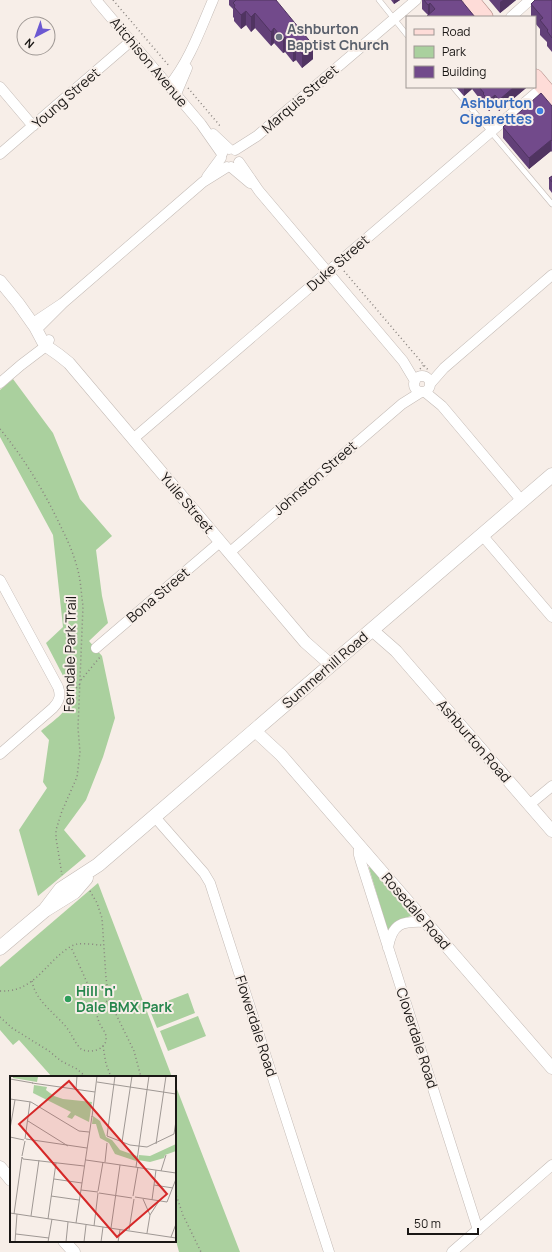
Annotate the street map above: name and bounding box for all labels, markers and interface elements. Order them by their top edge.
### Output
street label: Aitchison Avenue [106,13,192,110]
north arrow [16,16,56,56]
legend [406,16,536,88]
place label: Ashburton Baptist Church [287,19,389,54]
text: Road [442,23,470,40]
marker: Ashburton Baptist Church [274,32,284,42]
text: N [21,36,37,52]
text: Park [442,43,467,60]
street label: Marquis Street [257,60,342,137]
street label: Young Street [28,63,104,132]
text: Building [442,63,486,80]
place label: Ashburton Cigarettes [460,93,532,128]
marker: Ashburton Cigarettes [535,106,545,116]
street label: Duke Street [303,230,373,295]
street label: Johnston Street [269,436,361,519]
street label: Yuile Street [156,468,219,537]
street label: Bona Street [122,562,194,627]
street label: Ferndale Park Trail [59,596,80,712]
street label: Summerhill Road [278,627,372,712]
street label: Ashburton Road [433,695,516,786]
street label: Rosedale Road [378,868,455,953]
street label: Flowerdale Road [231,973,282,1079]
place label: Hill 'n' Dale BMX Park [76,981,172,1016]
street label: Cloverdale Road [392,985,443,1091]
marker: Hill 'n' Dale BMX Park [63,994,73,1004]
inset map [10,1076,176,1242]
scale bar [408,1210,478,1236]
text: 50 m [414,1215,441,1232]

